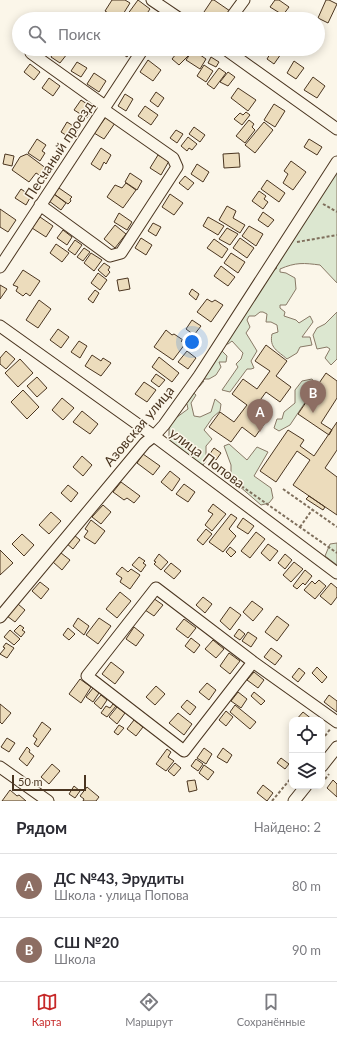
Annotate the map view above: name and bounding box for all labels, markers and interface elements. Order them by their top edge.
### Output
search box [12,12,325,56]
icon: search [26,23,48,45]
text: Поиск [58,25,101,43]
street label: Песчаный проезд [20,97,97,202]
your location [182,332,202,352]
pin: B [300,380,326,413]
street label: Азовская улица [100,382,177,470]
pin: A [247,399,273,432]
street label: улица Попова [166,424,248,491]
map controls [289,717,325,789]
button: locate [289,717,325,753]
button: layers [289,753,325,789]
scale bar [12,773,86,792]
text: 50 m [18,775,43,788]
text: Рядом [16,817,67,838]
text: Найдено: 2 [254,819,321,835]
text: ДС №43, Эрудиты [54,869,184,887]
text: A [24,878,34,894]
text: 80 m [292,878,321,894]
text: Школа · улица Попова [54,887,189,903]
text: СШ №20 [54,933,119,951]
text: B [25,942,33,958]
text: 90 m [292,942,321,958]
text: Школа [54,951,96,967]
tab: Карта [32,991,62,1028]
tab: Маршрут [125,991,173,1028]
tab: Сохранённые [237,991,305,1028]

